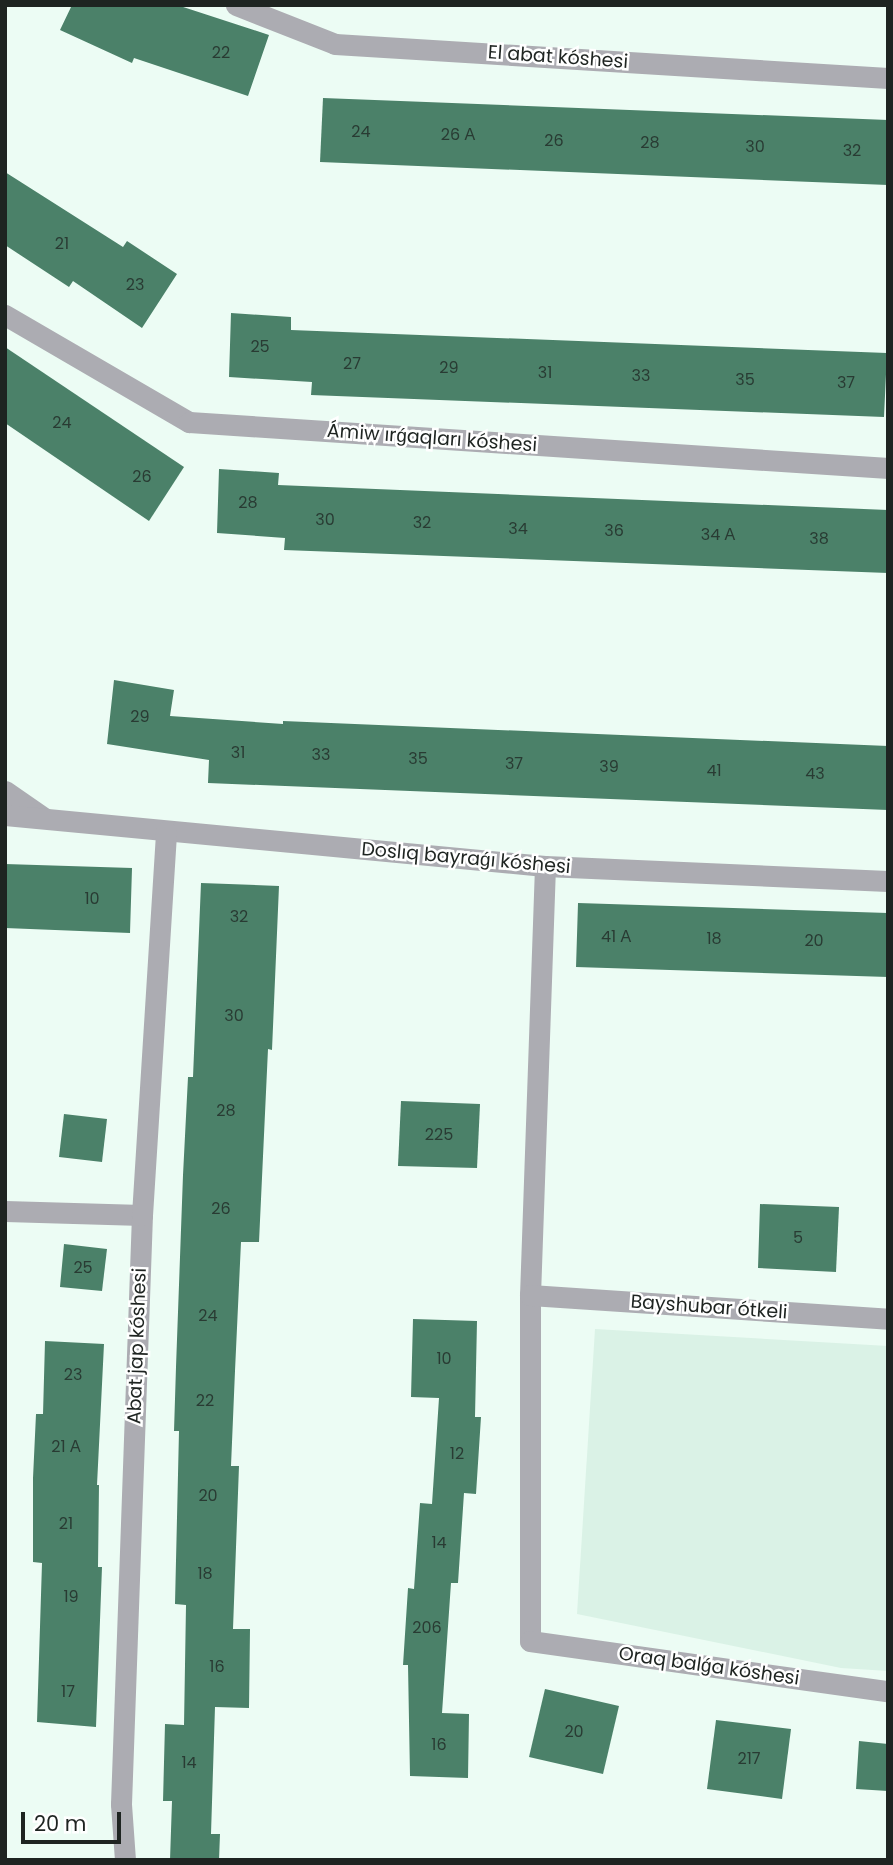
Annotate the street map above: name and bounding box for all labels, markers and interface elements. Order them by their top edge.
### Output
street label: El abat kóshesi [487,41,629,73]
house number: 22 [212,43,230,63]
house number: 24 [351,122,371,142]
house number: 26 А [441,125,475,145]
house number: 26 [544,131,564,151]
house number: 28 [640,133,660,153]
house number: 30 [745,137,765,157]
house number: 32 [843,141,861,161]
house number: 21 [55,234,69,254]
house number: 23 [126,275,144,295]
house number: 25 [250,337,270,357]
house number: 27 [343,354,361,374]
house number: 29 [439,358,459,378]
house number: 31 [538,363,552,383]
house number: 33 [632,366,650,386]
house number: 35 [735,370,755,390]
house number: 37 [837,373,855,393]
house number: 24 [52,413,72,433]
street label: Ámiw ırǵaqları kóshesi [326,419,538,457]
house number: 26 [132,467,152,487]
house number: 28 [238,493,258,513]
house number: 30 [315,510,335,530]
house number: 32 [413,513,431,533]
house number: 34 [508,519,528,539]
house number: 36 [604,521,624,541]
house number: 34 А [701,525,735,545]
house number: 38 [809,529,829,549]
house number: 29 [130,707,150,727]
house number: 31 [231,743,245,763]
house number: 33 [312,745,330,765]
house number: 35 [408,749,428,769]
house number: 37 [505,754,523,774]
house number: 39 [599,757,619,777]
house number: 41 [706,761,722,781]
house number: 43 [805,764,825,784]
street label: Doslıq bayraǵı kóshesi [361,838,571,878]
house number: 10 [84,889,100,909]
house number: 32 [230,907,248,927]
house number: 41 А [601,927,631,947]
house number: 18 [706,929,722,949]
house number: 20 [804,931,824,951]
house number: 30 [224,1006,244,1026]
house number: 28 [216,1101,236,1121]
house number: 225 [425,1125,453,1145]
house number: 26 [211,1199,231,1219]
house number: 5 [793,1228,803,1248]
house number: 25 [73,1258,93,1278]
street label: Abat jap kóshesi [123,1267,151,1425]
street label: Bayshubar ótkeli [630,1290,788,1324]
house number: 24 [198,1306,218,1326]
house number: 10 [436,1349,452,1369]
house number: 23 [64,1365,82,1385]
house number: 22 [196,1391,214,1411]
house number: 21 А [51,1437,81,1457]
house number: 12 [450,1444,464,1464]
house number: 20 [198,1486,218,1506]
house number: 21 [59,1514,73,1534]
house number: 14 [431,1533,447,1553]
house number: 18 [197,1564,213,1584]
house number: 19 [63,1587,79,1607]
house number: 206 [412,1618,442,1638]
street label: Oraq balǵa kóshesi [617,1642,801,1690]
house number: 16 [209,1657,225,1677]
house number: 17 [61,1682,75,1702]
house number: 20 [564,1722,584,1742]
house number: 16 [431,1735,447,1755]
house number: 217 [737,1749,761,1769]
house number: 14 [181,1753,197,1773]
scale bar [24,1798,124,1842]
text: 20 m [34,1809,87,1838]

